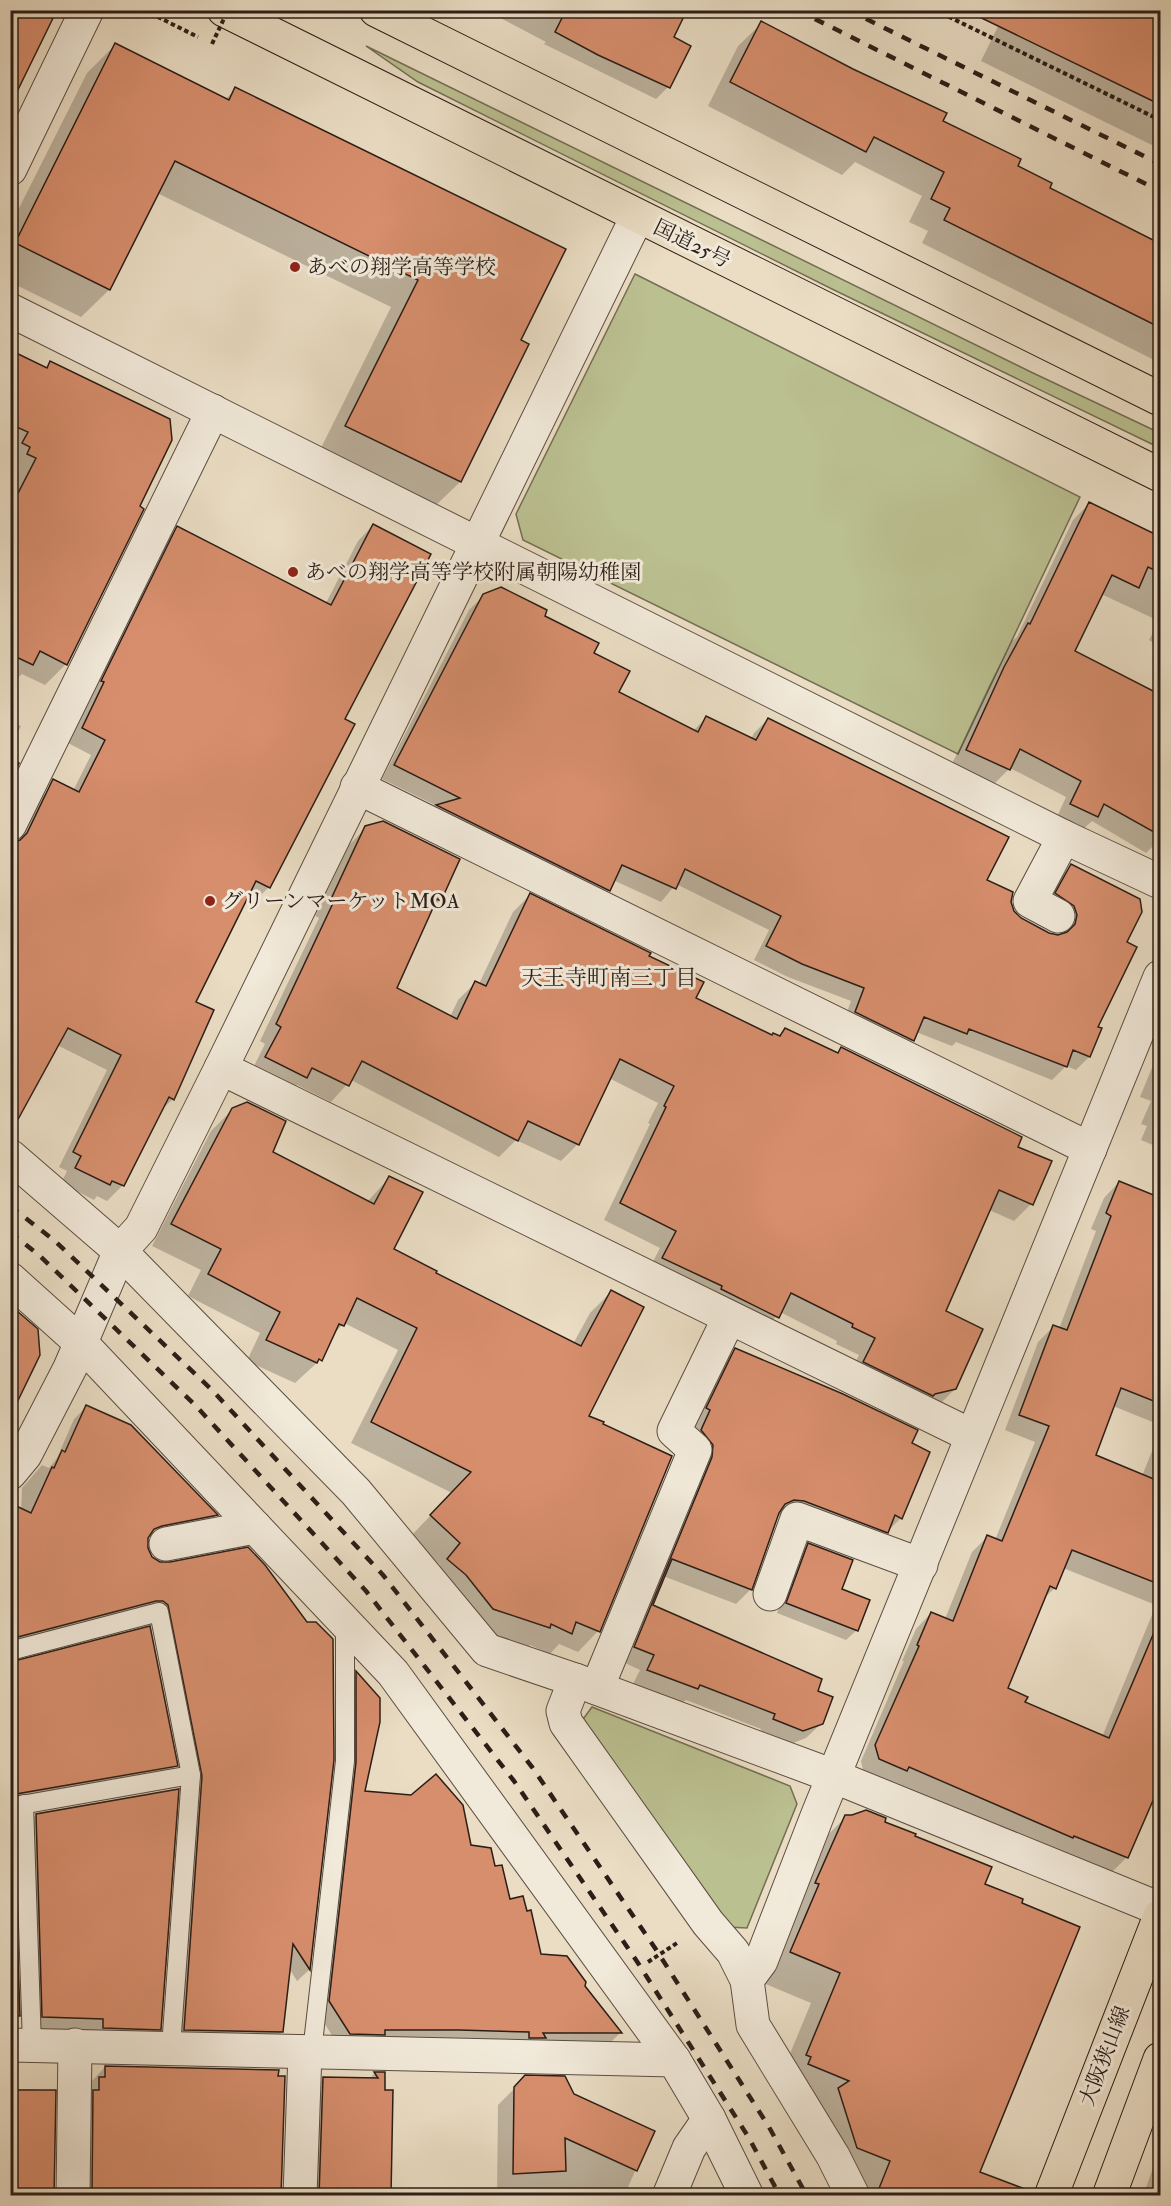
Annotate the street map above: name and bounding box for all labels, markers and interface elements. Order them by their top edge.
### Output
street label: 国道25号 [649,214,735,274]
place label: あべの翔学高等学校 [307,254,496,281]
marker: あべの翔学高等学校 [288,260,302,274]
place label: あべの翔学高等学校附属朝陽幼稚園 [305,559,641,586]
marker: あべの翔学高等学校附属朝陽幼稚園 [286,565,300,579]
place label: グリーンマーケットMOA [222,888,460,915]
marker: グリーンマーケットMOA [203,894,217,908]
district label: 天王寺町南三丁目 [521,964,697,992]
street label: 大阪狭山線 [1074,2002,1136,2110]

